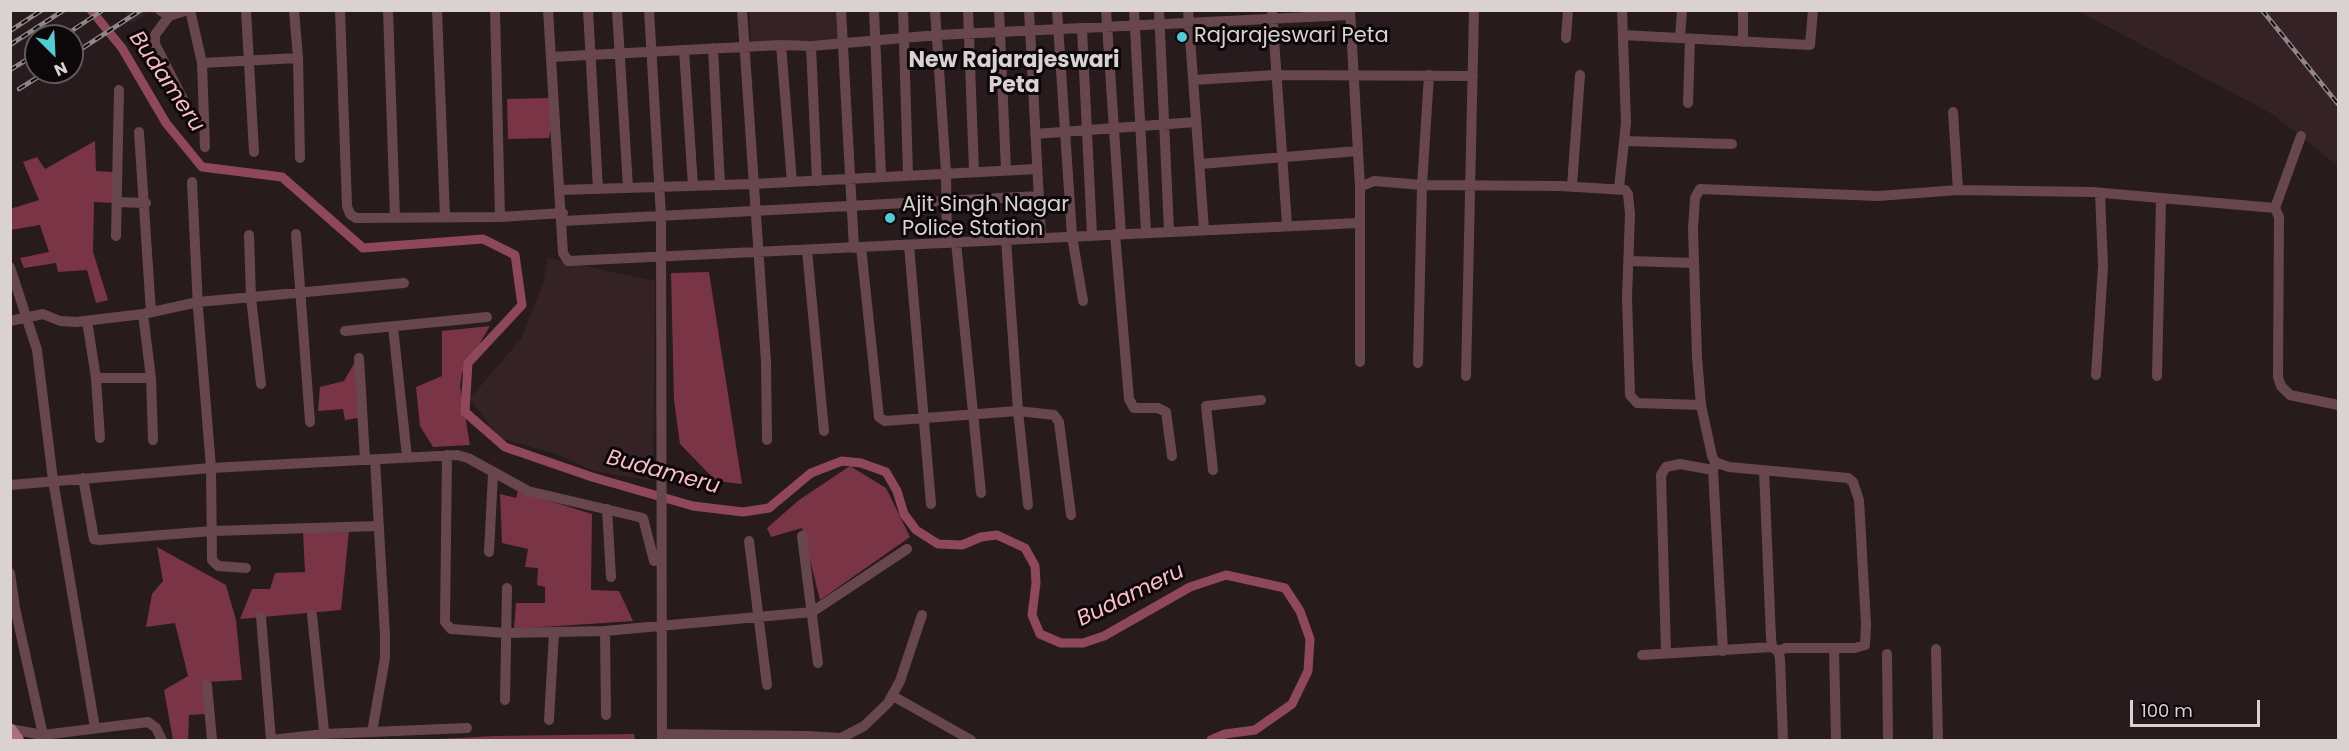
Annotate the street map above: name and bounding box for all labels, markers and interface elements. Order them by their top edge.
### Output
north arrow [24,24,84,84]
place label: Rajarajeswari Peta [1194,24,1389,50]
water label: Budameru [123,27,209,137]
marker: Rajarajeswari Peta [1175,30,1189,44]
district label: New Rajarajeswari Peta [908,48,1120,100]
text: N [51,56,71,82]
place label: Ajit Singh Nagar Police Station [902,193,1069,243]
marker: Ajit Singh Nagar Police Station [883,211,897,225]
water label: Budameru [604,445,722,501]
water label: Budameru [1073,559,1189,633]
scale bar [2133,688,2264,726]
text: 100 m [2141,698,2193,723]

